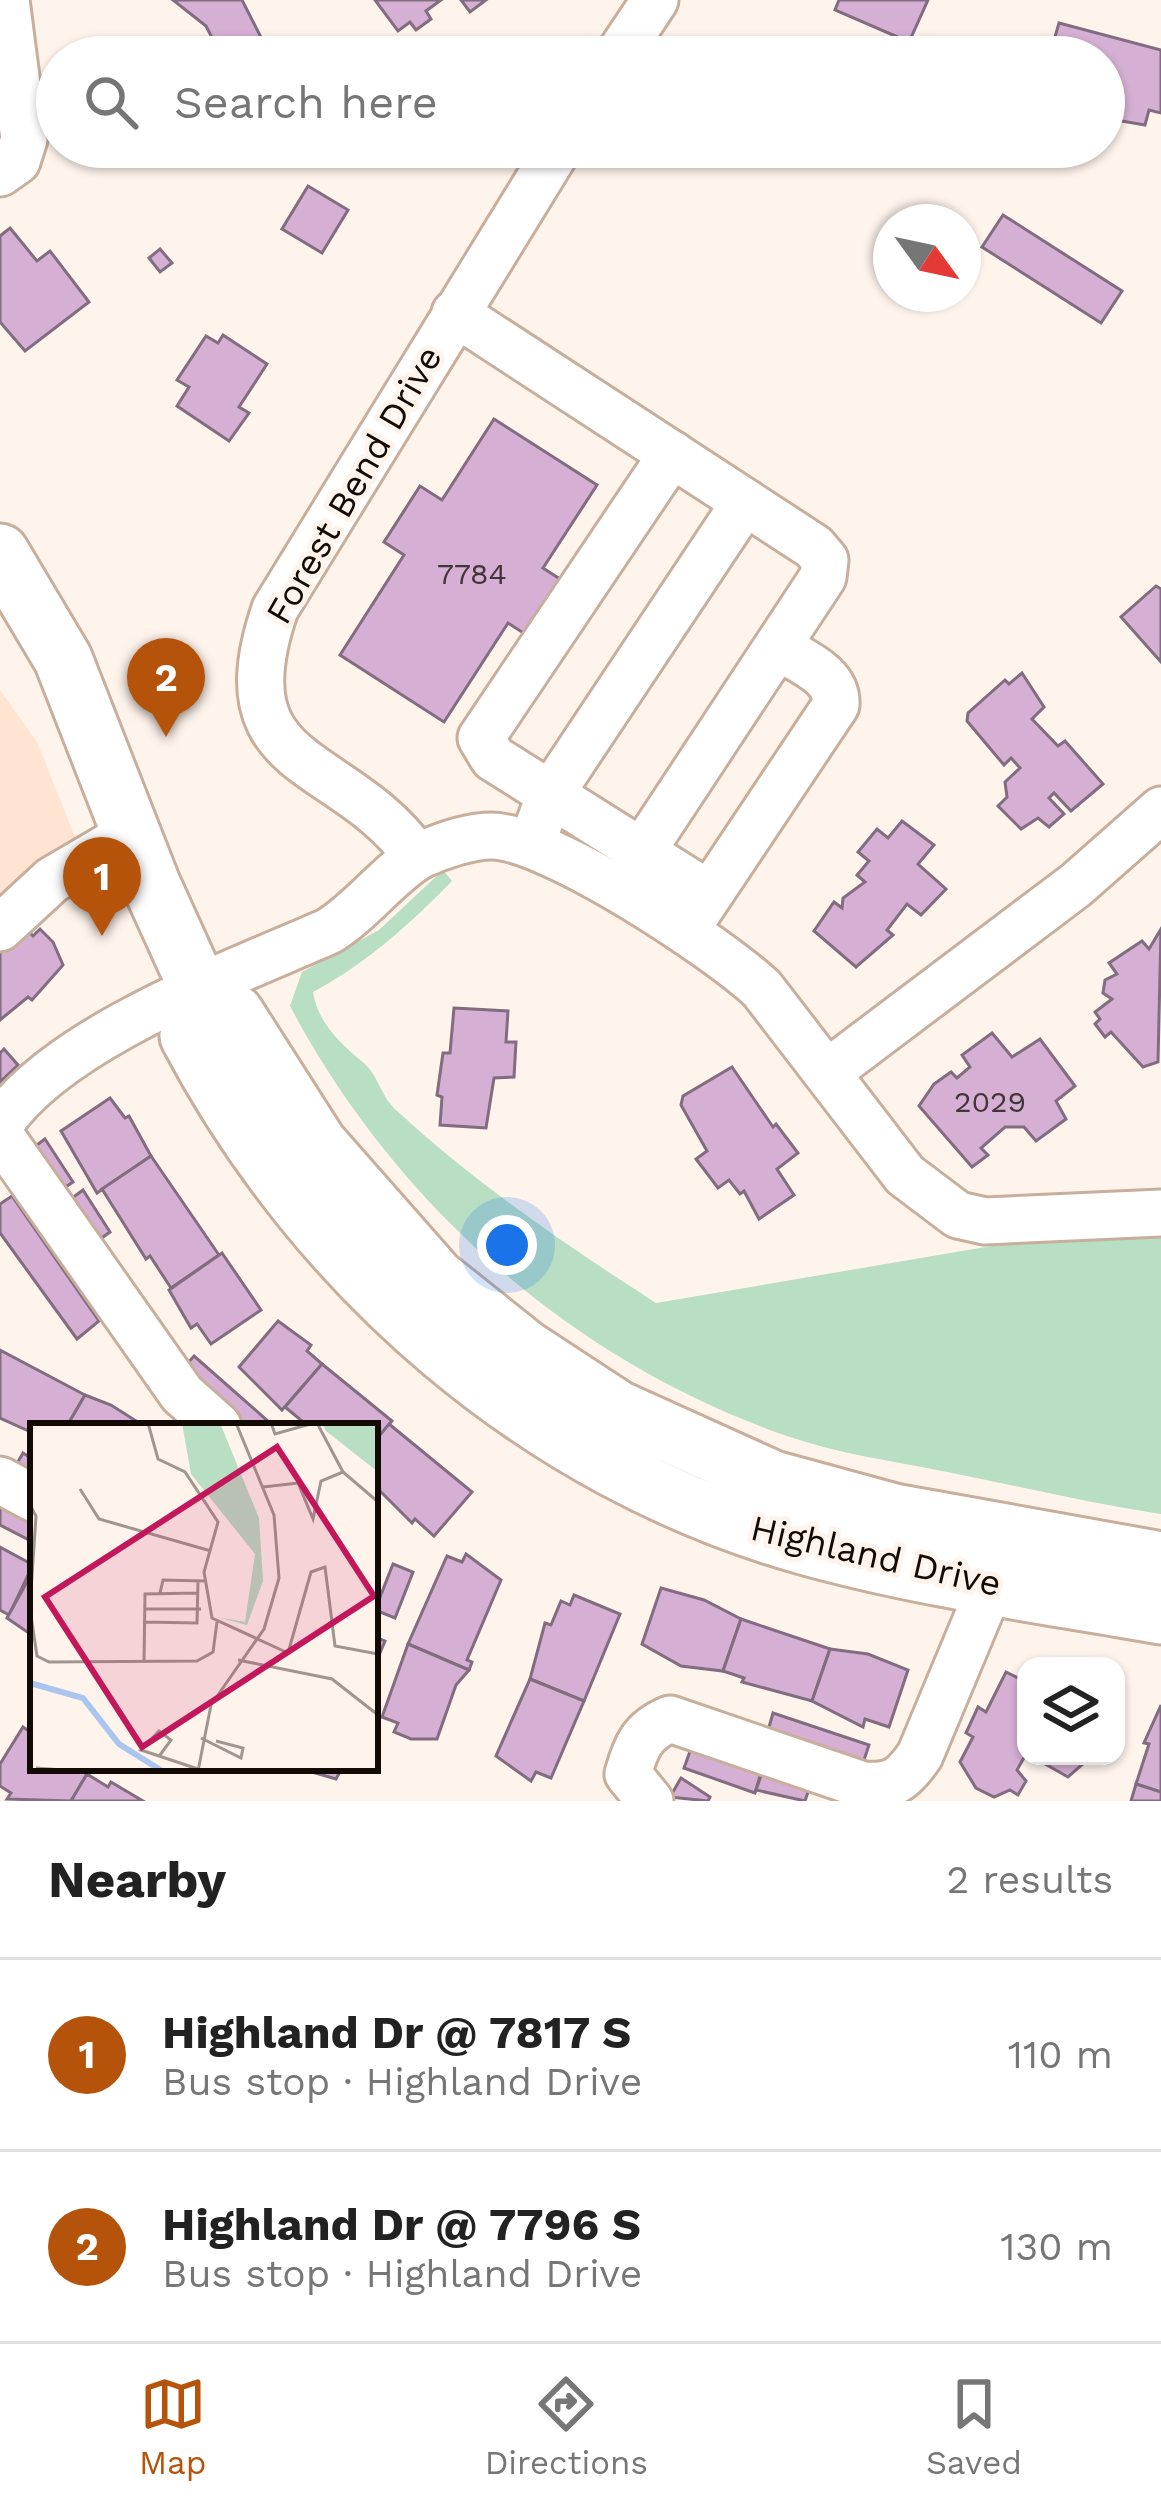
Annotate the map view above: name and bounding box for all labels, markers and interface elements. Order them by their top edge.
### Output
search box [36,36,1125,168]
icon: search [78,69,144,135]
text: Search here [174,76,438,129]
north arrow [873,204,981,312]
street label: Forest Bend Drive [257,339,451,631]
house number: 7784 [437,556,507,591]
pin: 2 [127,638,205,737]
pin: 1 [63,837,141,936]
house number: 2029 [954,1084,1026,1119]
your location [477,1215,537,1275]
inset map [30,1423,378,1771]
street label: Highland Drive [747,1507,1005,1605]
map controls [1017,1657,1125,1765]
button: layers [1017,1657,1125,1765]
text: Nearby [48,1850,226,1909]
text: 2 results [947,1857,1113,1902]
text: Highland Dr @ 7817 S [162,2006,631,2059]
text: 1 [79,2032,95,2077]
text: 110 m [1008,2032,1113,2077]
text: Bus stop · Highland Drive [162,2059,642,2104]
text: Highland Dr @ 7796 S [162,2198,641,2251]
text: 2 [75,2224,99,2269]
text: 130 m [1000,2224,1113,2269]
text: Bus stop · Highland Drive [162,2251,642,2296]
tab: Map [139,2371,206,2482]
tab: Directions [485,2371,648,2482]
tab: Saved [926,2371,1022,2482]

